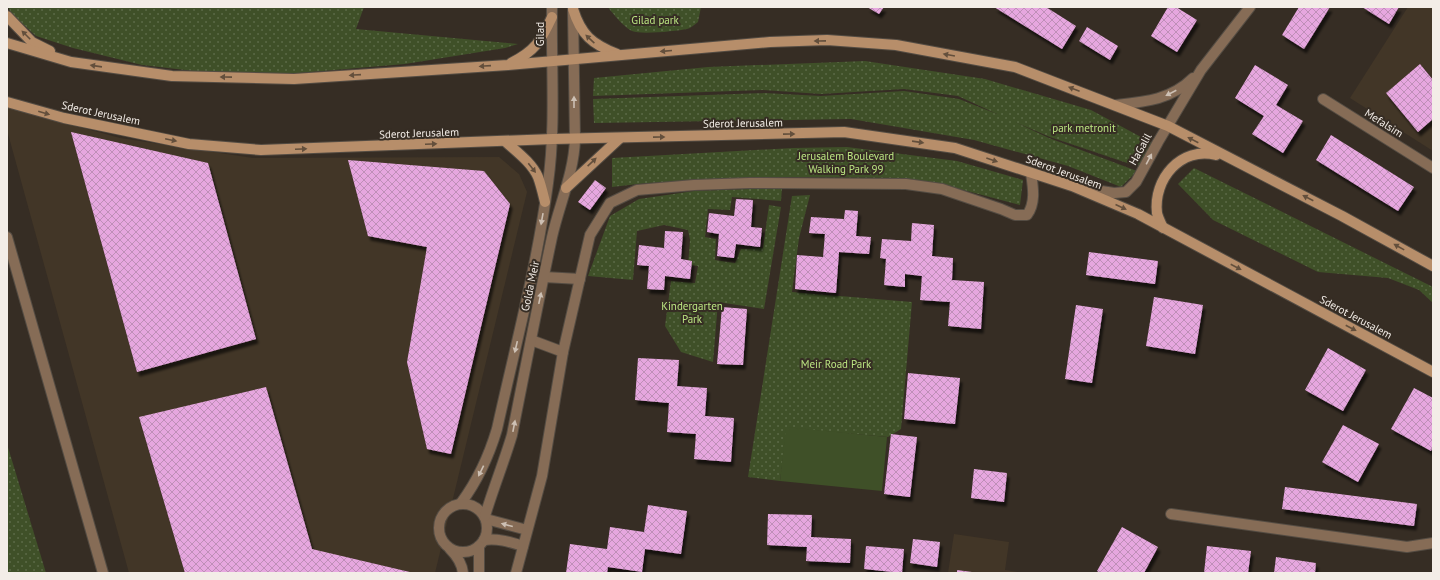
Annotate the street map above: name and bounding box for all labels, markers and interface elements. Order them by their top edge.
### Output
park label: Gilad park [631,13,680,27]
street label: Gilad [533,22,547,46]
one-way arrow [21,30,31,40]
one-way arrow [585,34,595,44]
one-way arrow [814,37,826,44]
one-way arrow [660,48,672,54]
one-way arrow [943,51,955,57]
one-way arrow [90,63,102,69]
one-way arrow [479,63,491,70]
one-way arrow [349,71,361,78]
one-way arrow [219,74,232,80]
one-way arrow [1067,86,1079,92]
one-way arrow [1165,90,1177,97]
one-way arrow [571,95,577,108]
street label: Sderot Jerusalem [60,98,142,128]
street label: Mefalsim [1362,106,1406,140]
one-way arrow [39,110,51,116]
street label: Sderot Jerusalem [703,115,783,131]
park label: park metronit [1052,121,1116,135]
street label: Sderot Jerusalem [379,125,459,141]
one-way arrow [783,130,795,137]
street label: HaGalil [1126,130,1155,167]
one-way arrow [653,134,666,140]
one-way arrow [1187,136,1199,143]
one-way arrow [165,138,178,144]
one-way arrow [912,139,924,145]
one-way arrow [425,141,437,148]
one-way arrow [295,146,308,152]
park label: Jerusalem Boulevard Walking Park 99 [797,149,894,176]
street label: Sderot Jerusalem [1024,152,1104,192]
one-way arrow [1145,153,1152,165]
one-way arrow [987,157,999,163]
one-way arrow [587,158,598,167]
one-way arrow [527,162,536,173]
one-way arrow [1302,195,1313,201]
one-way arrow [1115,204,1127,210]
one-way arrow [539,213,545,225]
one-way arrow [1393,244,1405,250]
street label: Golda Meir [518,259,542,312]
one-way arrow [1230,264,1242,270]
one-way arrow [537,292,543,304]
street label: Sderot Jerusalem [1317,292,1395,342]
park label: Kindergarten Park [661,299,723,326]
one-way arrow [1345,325,1356,332]
one-way arrow [512,340,518,353]
park label: Meir Road Park [801,357,872,371]
one-way arrow [511,419,517,432]
one-way arrow [478,466,484,477]
one-way arrow [500,521,513,527]

